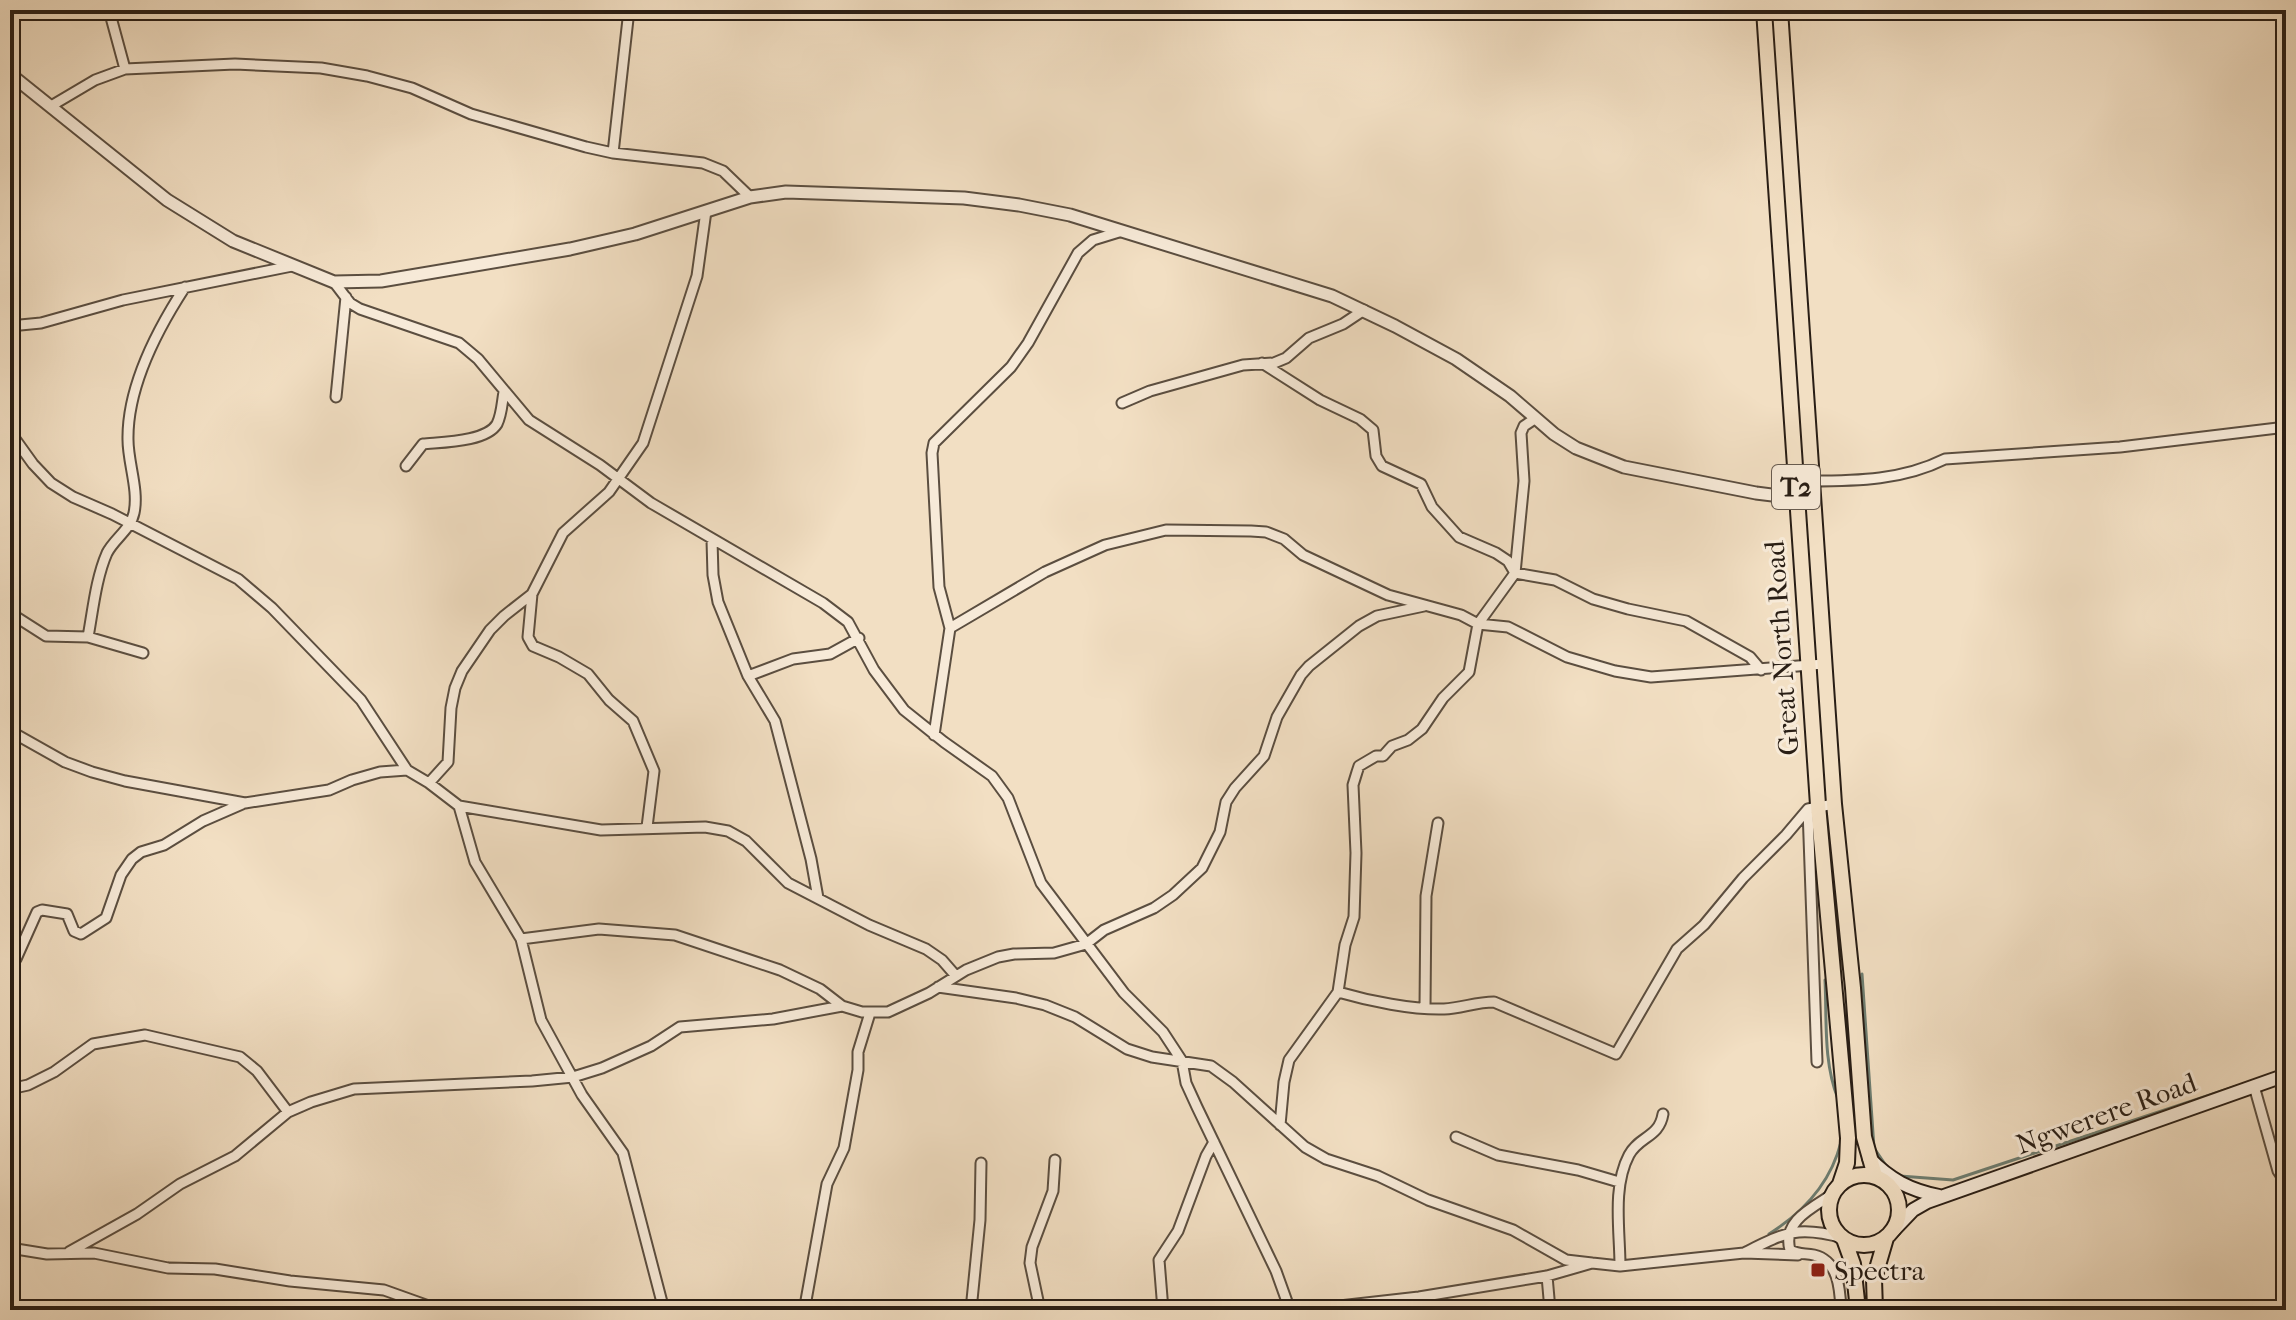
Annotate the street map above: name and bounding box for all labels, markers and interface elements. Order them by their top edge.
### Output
road number: T2 [1772,465,1820,509]
street label: Great North Road [1757,539,1805,756]
street label: Ngwerere Road [2011,1065,2202,1161]
place label: Spectra [1834,1254,1926,1287]
marker: Spectra [1809,1261,1827,1279]

